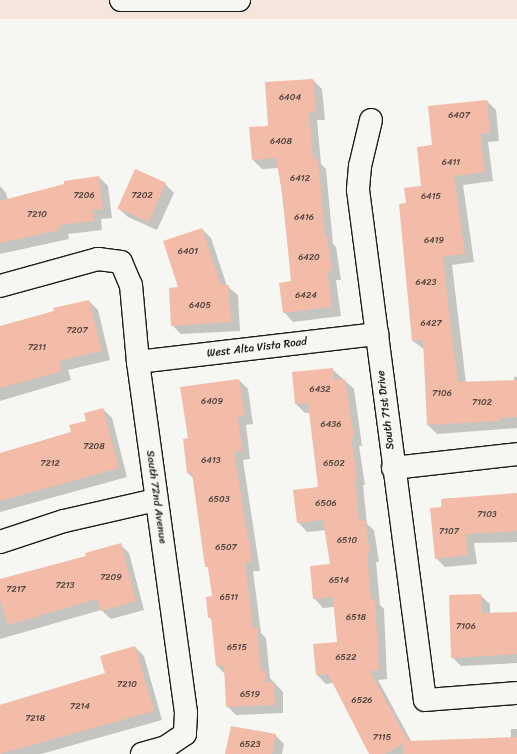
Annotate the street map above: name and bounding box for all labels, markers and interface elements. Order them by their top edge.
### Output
house number: 6404 [279,92,301,102]
house number: 6407 [448,110,470,120]
house number: 6408 [270,136,292,146]
house number: 6411 [442,157,460,167]
house number: 6412 [290,173,310,183]
house number: 7206 [73,190,95,200]
house number: 7202 [131,190,153,200]
house number: 6415 [421,191,441,201]
house number: 7210 [27,209,47,219]
house number: 6416 [294,212,314,222]
house number: 6419 [424,235,444,245]
house number: 6401 [178,246,198,256]
house number: 6420 [298,252,320,262]
house number: 6423 [416,277,436,287]
house number: 6424 [295,290,317,300]
house number: 6405 [189,300,211,310]
house number: 6427 [420,318,442,328]
house number: 7207 [66,325,88,335]
street label: West Alta Vista Road [206,335,308,361]
house number: 7211 [28,342,46,352]
street label: South 71st Drive [375,369,397,451]
house number: 6432 [310,384,330,394]
house number: 7106 [432,388,452,398]
house number: 6409 [201,396,223,406]
house number: 7102 [472,397,492,407]
house number: 6436 [321,419,341,429]
house number: 7208 [83,441,105,451]
street label: South 72nd Avenue [143,449,169,545]
house number: 6413 [201,455,221,465]
house number: 7212 [40,458,60,468]
house number: 6502 [323,458,345,468]
house number: 6503 [208,494,230,504]
house number: 6506 [315,498,337,508]
house number: 7103 [477,509,497,519]
house number: 7107 [439,526,459,536]
house number: 6510 [337,535,357,545]
house number: 6507 [215,542,237,552]
house number: 7209 [100,572,122,582]
house number: 6514 [329,575,349,585]
house number: 7213 [55,580,75,590]
house number: 7217 [6,584,26,594]
house number: 6511 [220,592,238,602]
house number: 6518 [346,612,366,622]
house number: 7106 [456,621,476,631]
house number: 6515 [227,642,247,652]
house number: 6522 [336,652,356,662]
house number: 7210 [117,679,137,689]
house number: 6519 [240,689,260,699]
house number: 6526 [352,695,372,705]
house number: 7214 [70,701,90,711]
house number: 7218 [25,713,45,723]
house number: 7115 [373,732,391,742]
house number: 6523 [240,739,260,749]

